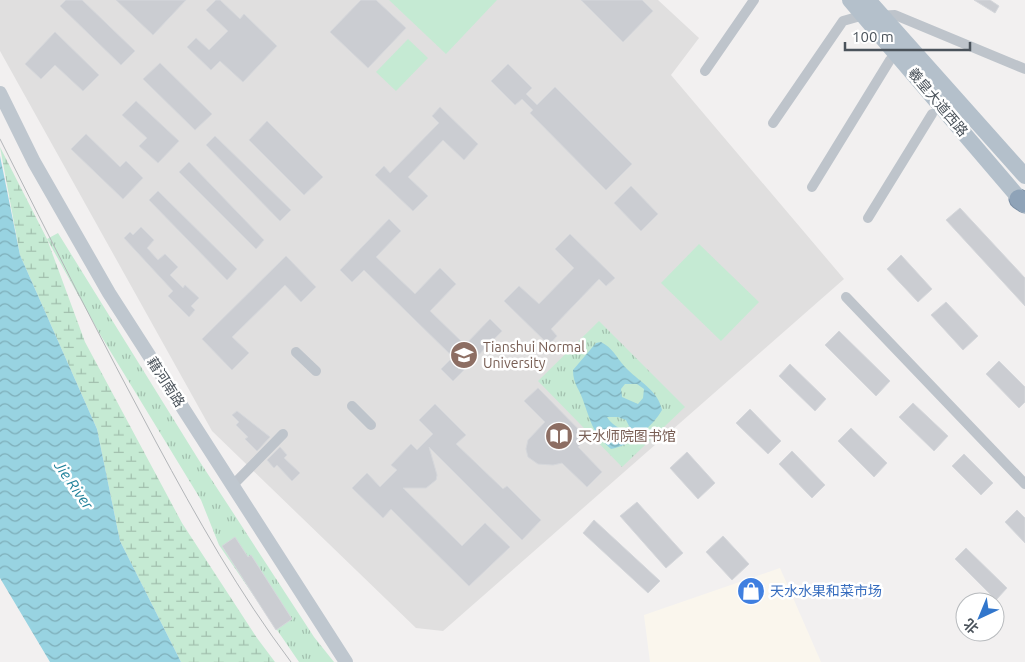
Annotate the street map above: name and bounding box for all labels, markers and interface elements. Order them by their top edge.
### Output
scale bar [845,20,970,52]
text: 100 m [852,28,894,45]
street label: 羲皇大道西路 [905,65,971,139]
place label: Tianshui Normal University [483,339,585,371]
school or university icon: Tianshui Normal University [449,340,479,370]
street label: 藉河南路 [144,354,188,410]
library icon: 天水师院图书馆 [544,421,574,451]
place label: 天水师院图书馆 [578,428,676,444]
water label: Jie River [51,457,97,513]
shop icon: 天水水果和菜市场 [736,576,766,606]
place label: 天水水果和菜市场 [770,583,882,599]
north arrow [955,592,1005,642]
text: 北 [960,616,982,637]

